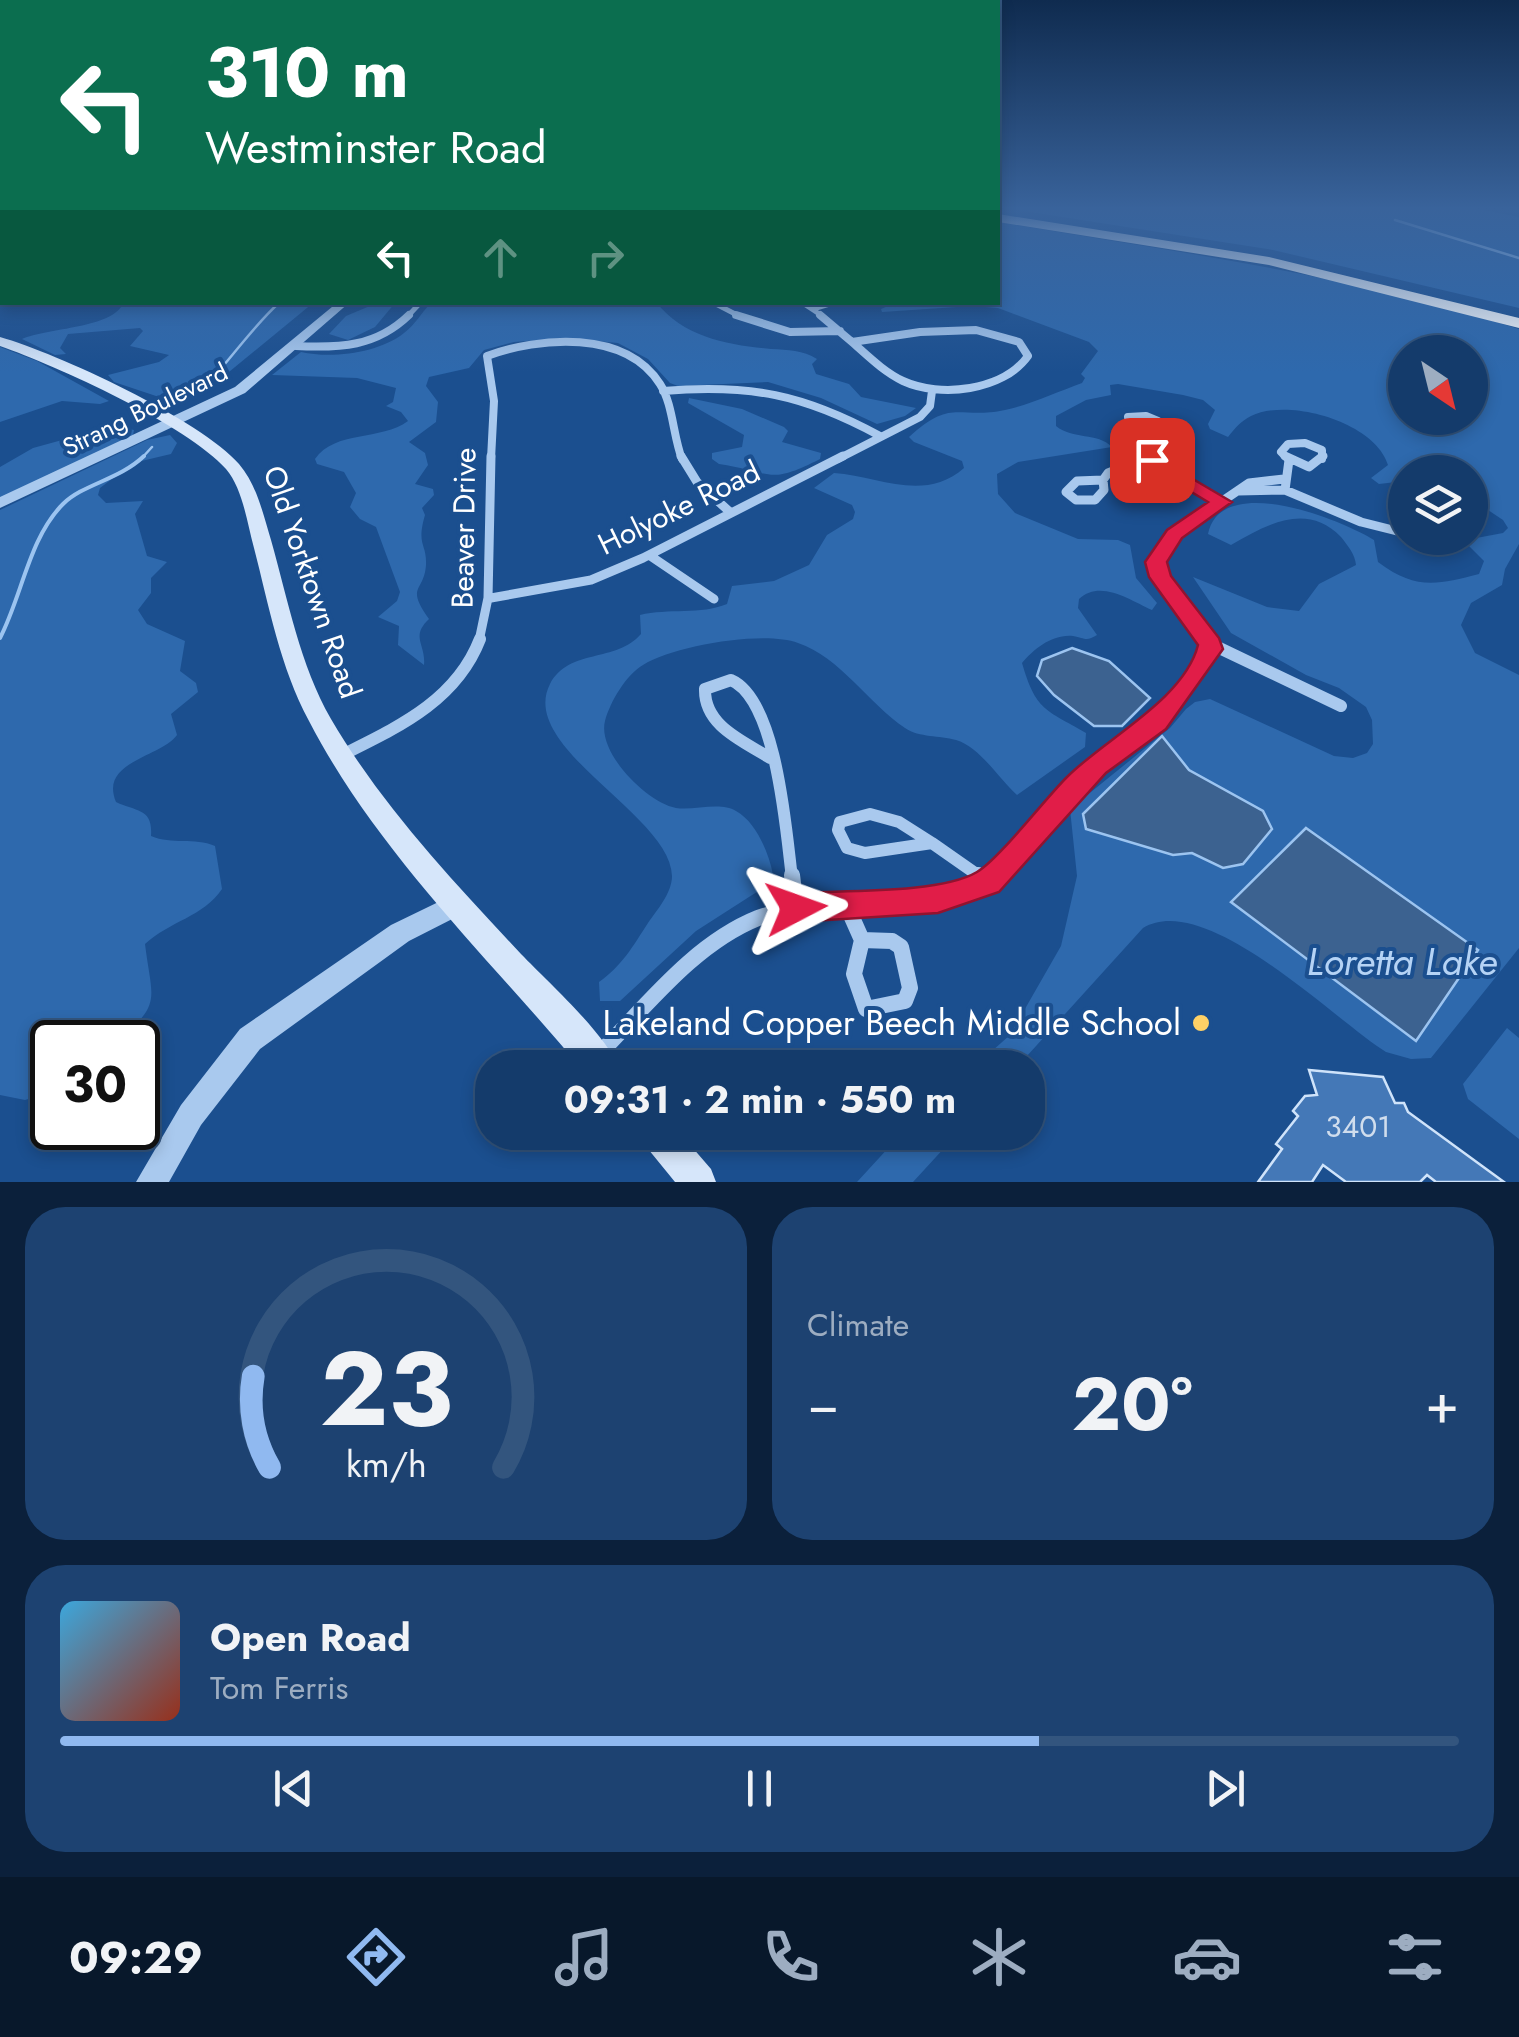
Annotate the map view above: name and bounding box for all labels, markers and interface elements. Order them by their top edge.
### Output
text: 310 m [205,22,409,123]
icon: left [40,40,170,170]
text: Westminster Road [205,115,547,180]
icon: left [368,230,423,285]
icon: ahead [473,230,528,285]
icon: right [578,230,633,285]
north arrow [1388,335,1488,435]
map controls [1388,335,1488,555]
street label: Strang Boulevard [56,353,234,465]
pin [1110,418,1195,503]
icon: arrive [1125,433,1180,488]
street label: Beaver Drive [441,447,486,609]
street label: Holyoke Road [590,450,767,565]
button: layers [1388,455,1488,555]
street label: Old Yorktown Road [253,460,372,704]
position arrow [744,856,848,960]
water label: Loretta Lake [1307,934,1497,989]
place label: Lakeland Copper Beech Middle School [603,998,1181,1048]
marker: Lakeland Copper Beech Middle School [1190,1012,1212,1034]
speed limit sign: 30 [30,1020,160,1150]
text: 09:31 · 2 min · 550 m [564,1072,956,1127]
house number: 3401 [1325,1105,1391,1148]
text: Climate [807,1302,909,1348]
text: 23 [320,1314,452,1464]
text: 20° [1072,1350,1193,1458]
text: − [807,1364,839,1444]
text: + [1425,1364,1459,1444]
text: km/h [346,1439,426,1490]
text: Open Road [210,1610,411,1665]
text: Tom Ferris [210,1665,348,1711]
icon: previous [266,1761,321,1816]
icon: pause [732,1761,787,1816]
icon: next [1198,1761,1253,1816]
icon: directions [341,1922,411,1992]
icon: music [549,1922,619,1992]
icon: phone [756,1922,826,1992]
icon: climate [964,1922,1034,1992]
icon: car [1172,1922,1242,1992]
icon: filters [1380,1922,1450,1992]
text: 09:29 [69,1925,203,1990]

